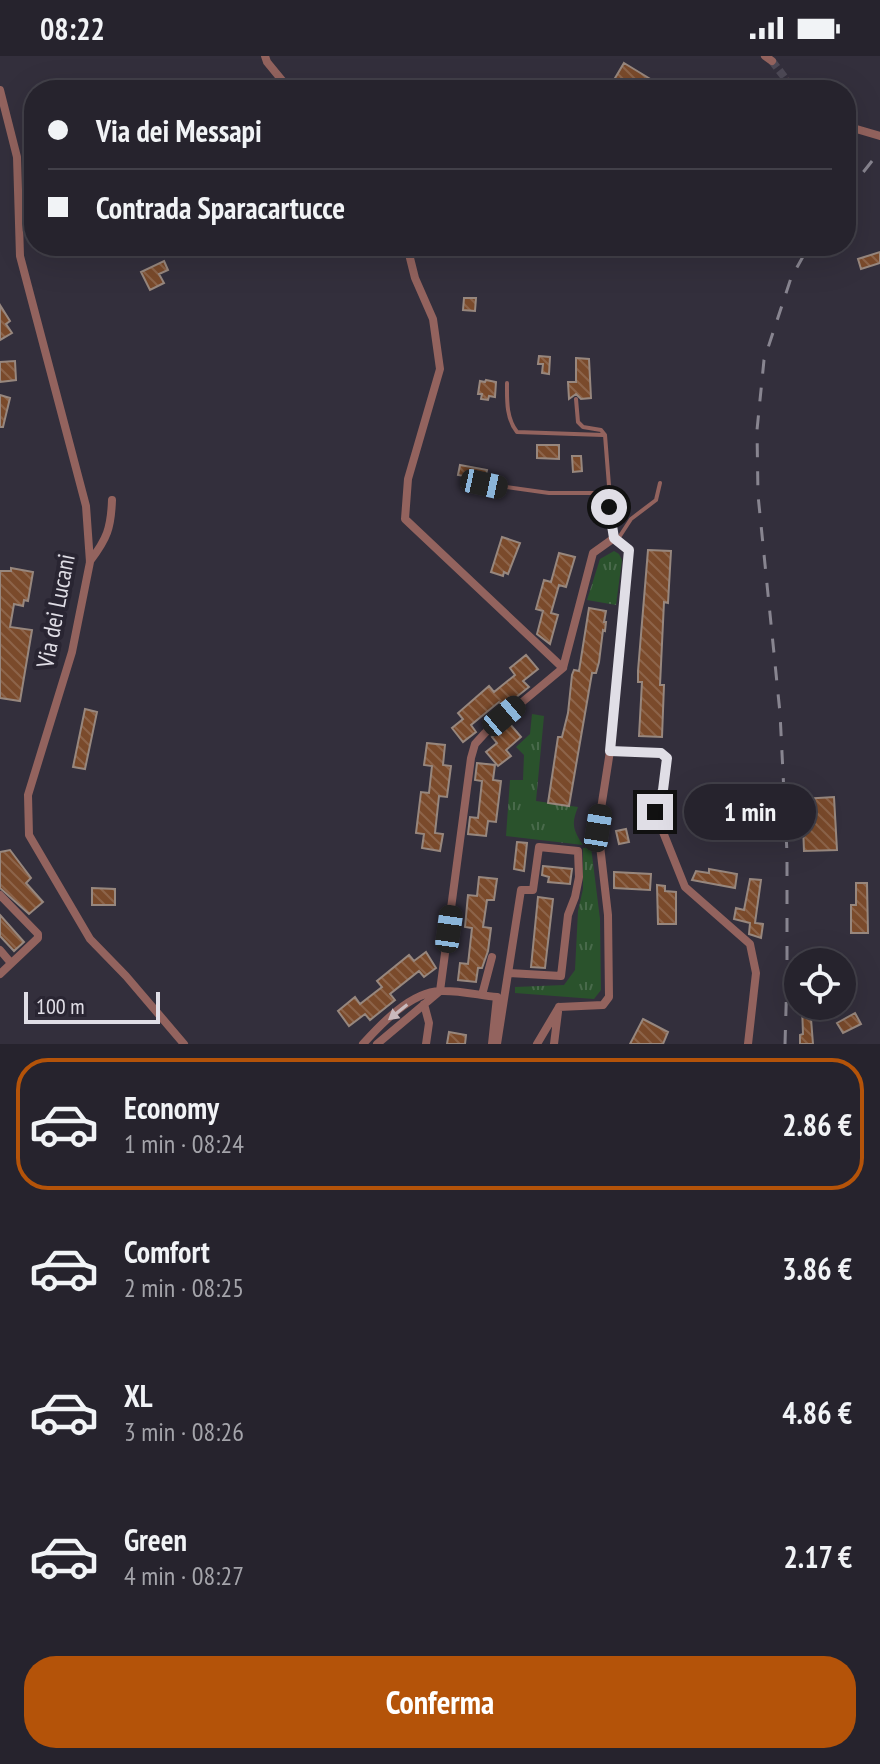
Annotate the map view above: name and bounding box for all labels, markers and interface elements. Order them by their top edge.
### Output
text: 08:22 [40,9,105,48]
text: Via dei Messapi [96,111,262,150]
text: Contrada Sparacartucce [96,188,345,227]
car [458,467,510,501]
route start [591,489,627,525]
street label: Via dei Lucani [29,551,82,672]
car [478,691,530,741]
callout: 1 min [683,784,815,840]
route end [637,794,673,830]
text: 1 min [724,795,776,828]
car [582,802,614,854]
car [434,904,464,954]
map controls [784,948,856,1020]
button: locate [784,948,856,1020]
scale bar [24,988,160,1024]
text: 100 m [36,992,85,1020]
one-way arrow [389,1003,409,1020]
icon: car [28,1088,100,1160]
text: Economy [124,1088,219,1127]
text: 2.86 € [782,1105,852,1144]
text: 1 min · 08:24 [124,1127,244,1160]
icon: car [28,1232,100,1304]
text: Comfort [124,1232,210,1271]
text: 3.86 € [782,1249,852,1288]
text: 2 min · 08:25 [124,1271,244,1304]
icon: car [28,1376,100,1448]
text: XL [124,1376,153,1415]
text: 4.86 € [782,1393,852,1432]
text: 3 min · 08:26 [124,1415,244,1448]
icon: car [28,1520,100,1592]
text: Green [124,1520,187,1559]
text: 2.17 € [783,1537,852,1576]
text: 4 min · 08:27 [124,1559,244,1592]
button: Conferma [24,1656,856,1748]

